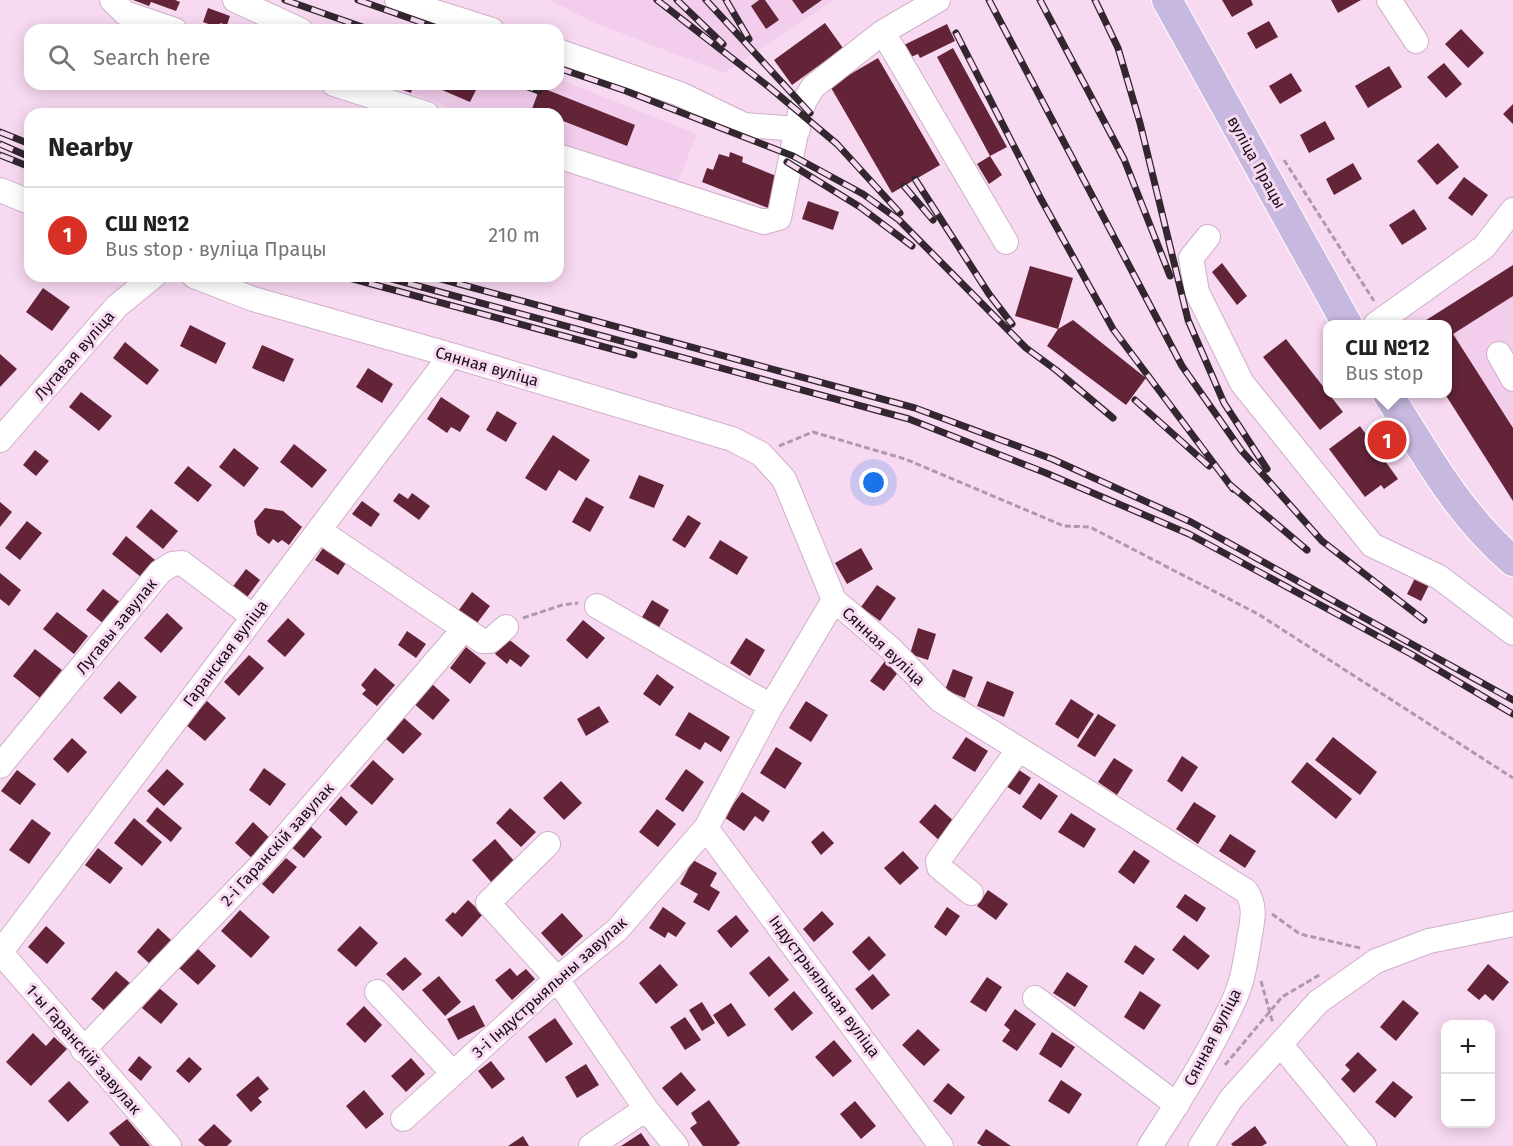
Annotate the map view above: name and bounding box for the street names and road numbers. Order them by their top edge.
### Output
street label: вуліца Працы [1223,113,1290,212]
street label: Лугавая вуліца [30,307,118,404]
street label: Сянная вуліца [433,343,541,390]
street label: Лугавы завулак [72,574,161,678]
street label: Гаранская вуліца [179,596,272,710]
street label: Сянная вуліца [838,603,929,690]
street label: 2-і Гаранскій завулак [217,778,338,910]
street label: Індустрыяльная вуліца [765,912,884,1061]
street label: 3-і Індустрыяльны завулак [468,913,631,1062]
street label: 1-ы Гаранскій завулак [22,981,146,1119]
street label: Сянная вуліца [1180,985,1245,1089]

